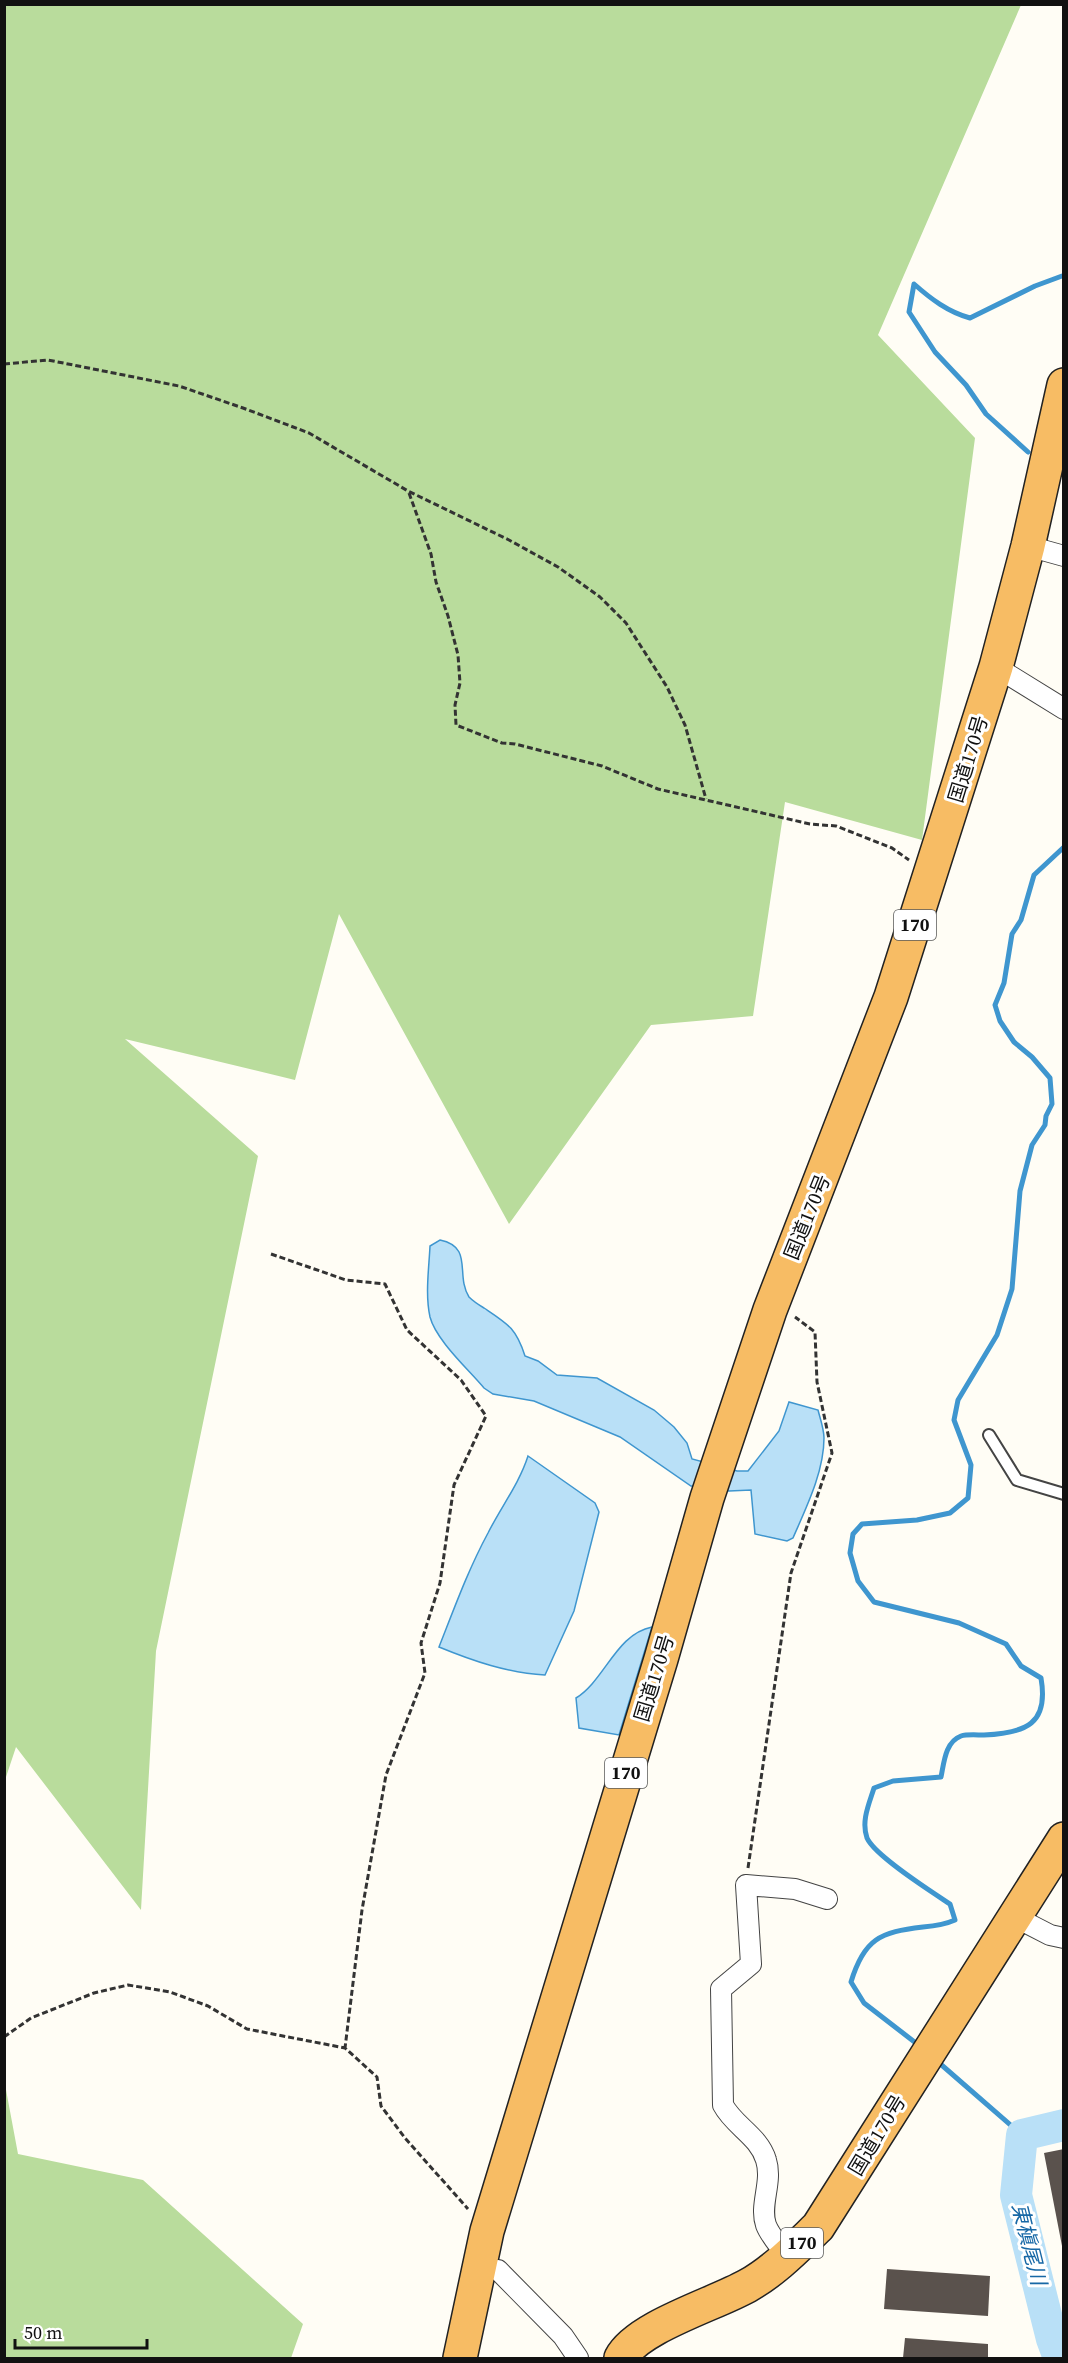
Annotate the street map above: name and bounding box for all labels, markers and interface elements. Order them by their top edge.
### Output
street label: 国道170号 [941,712,995,806]
road number: 170 [894,910,936,940]
street label: 国道170号 [777,1170,837,1264]
street label: 国道170号 [627,1631,681,1725]
road number: 170 [605,1758,647,1788]
street label: 国道170号 [842,2089,912,2181]
water label: 東槇尾川 [1005,2200,1054,2290]
road number: 170 [781,2228,823,2258]
scale bar [15,2312,147,2350]
text: 50 m [24,2320,62,2345]

